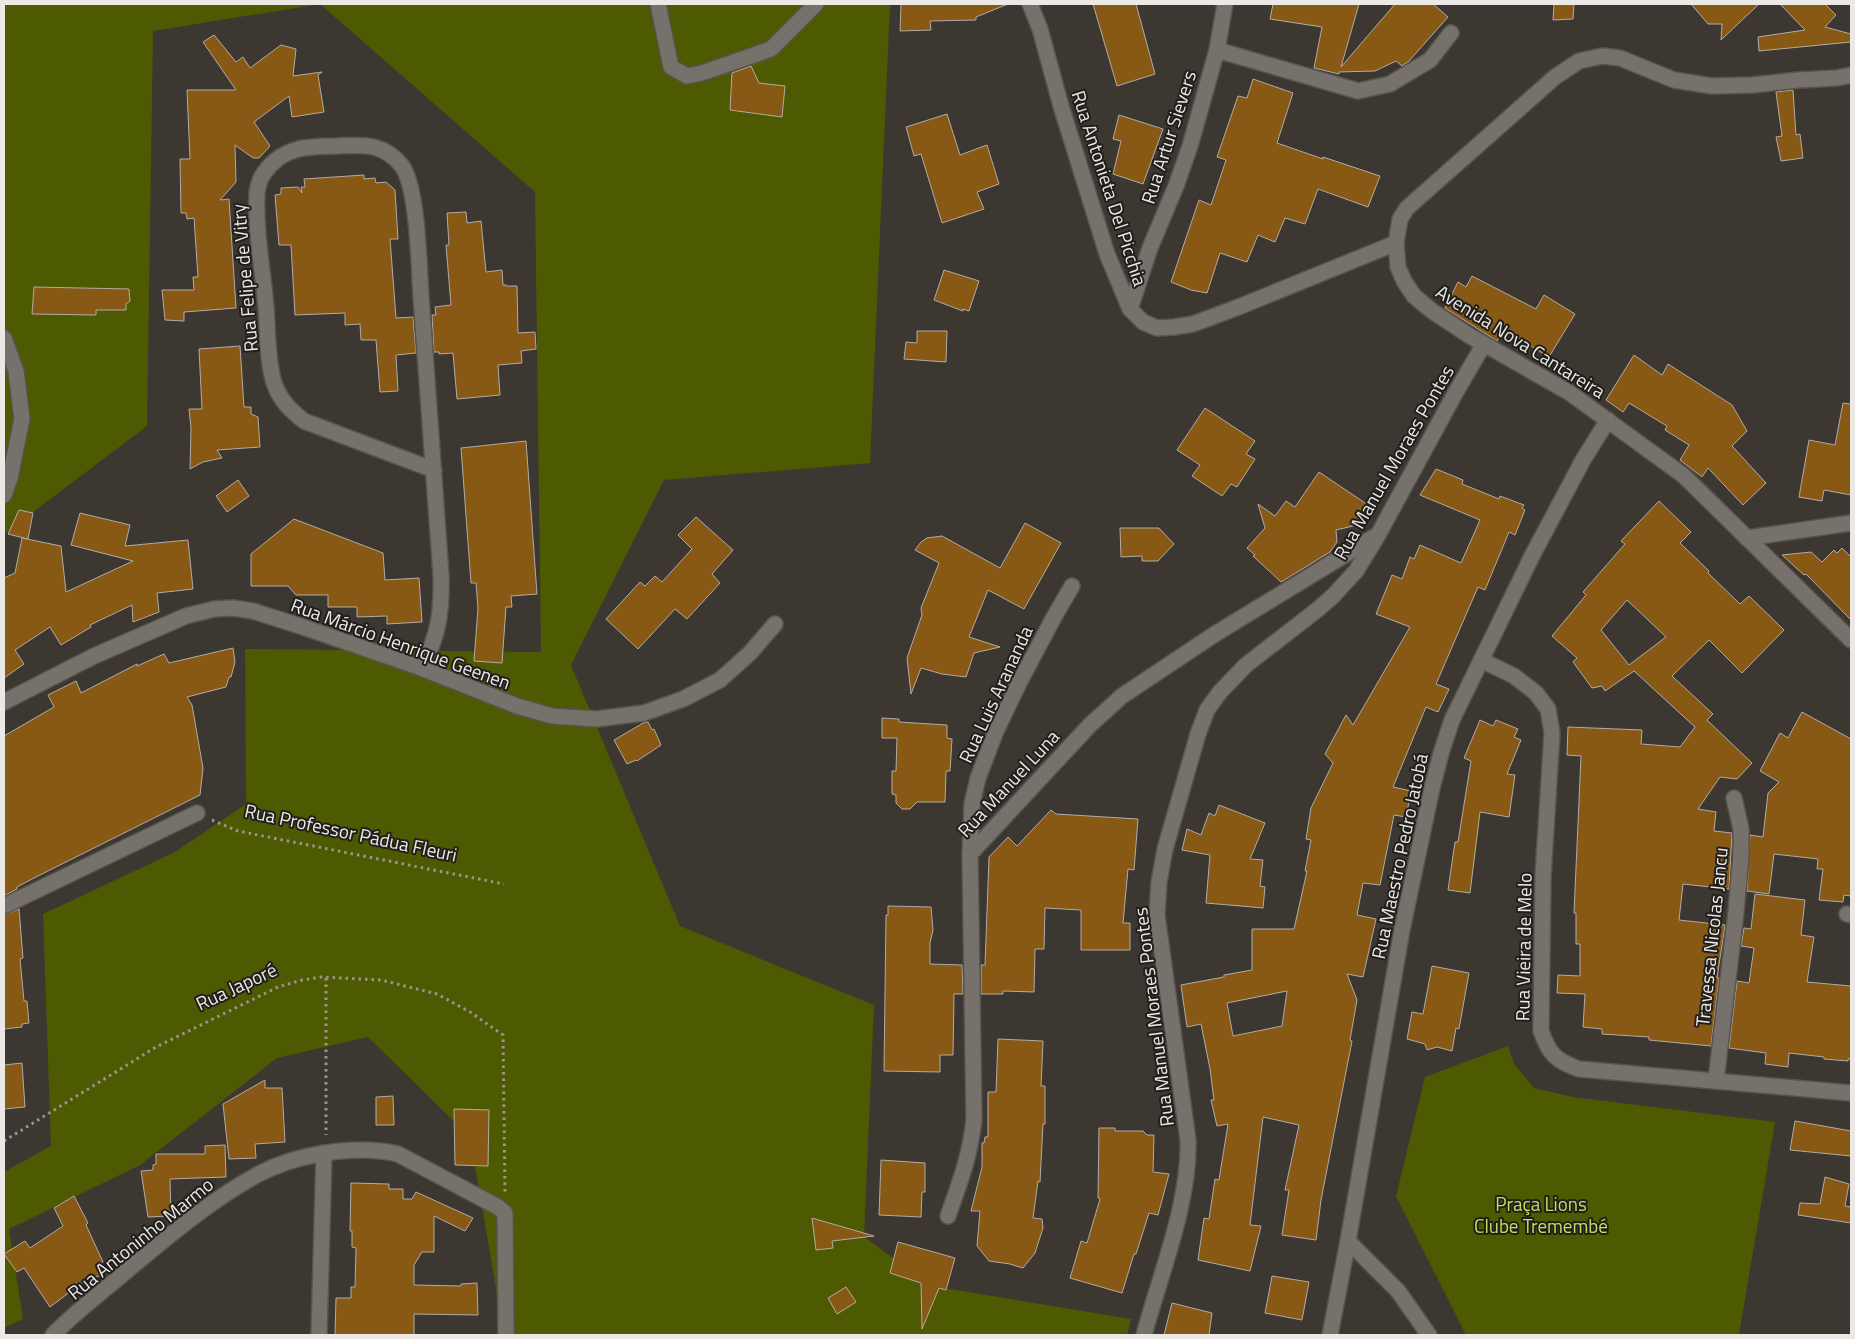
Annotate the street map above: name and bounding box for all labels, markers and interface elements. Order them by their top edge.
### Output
street label: Rua Artur Sievers [1133,66,1203,207]
street label: Rua Antonieta Del Picchia [1065,86,1155,290]
street label: Rua Felipe de Vitry [223,203,265,353]
street label: Avenida Nova Cantareira [1430,277,1612,405]
street label: Rua Manuel Moraes Pontes [1325,359,1461,565]
street label: Rua Márcio Henrique Geenen [287,590,515,696]
street label: Rua Luis Arananda [950,620,1040,767]
street label: Rua Manuel Luna [950,722,1066,843]
street label: Rua Maestro Pedro Jatobá [1363,750,1435,961]
street label: Rua Professor Pádua Fleuri [242,795,460,869]
street label: Travessa Nicolas Jancu [1687,846,1735,1028]
street label: Rua Vieira de Melo [1507,873,1539,1021]
street label: Rua Manuel Moraes Pontes [1125,906,1181,1128]
street label: Rua Japoré [191,955,281,1017]
street label: Rua Antoninho Marmo [61,1170,219,1306]
park label: Praça Lions Clube Tremembé [1474,1189,1608,1240]

